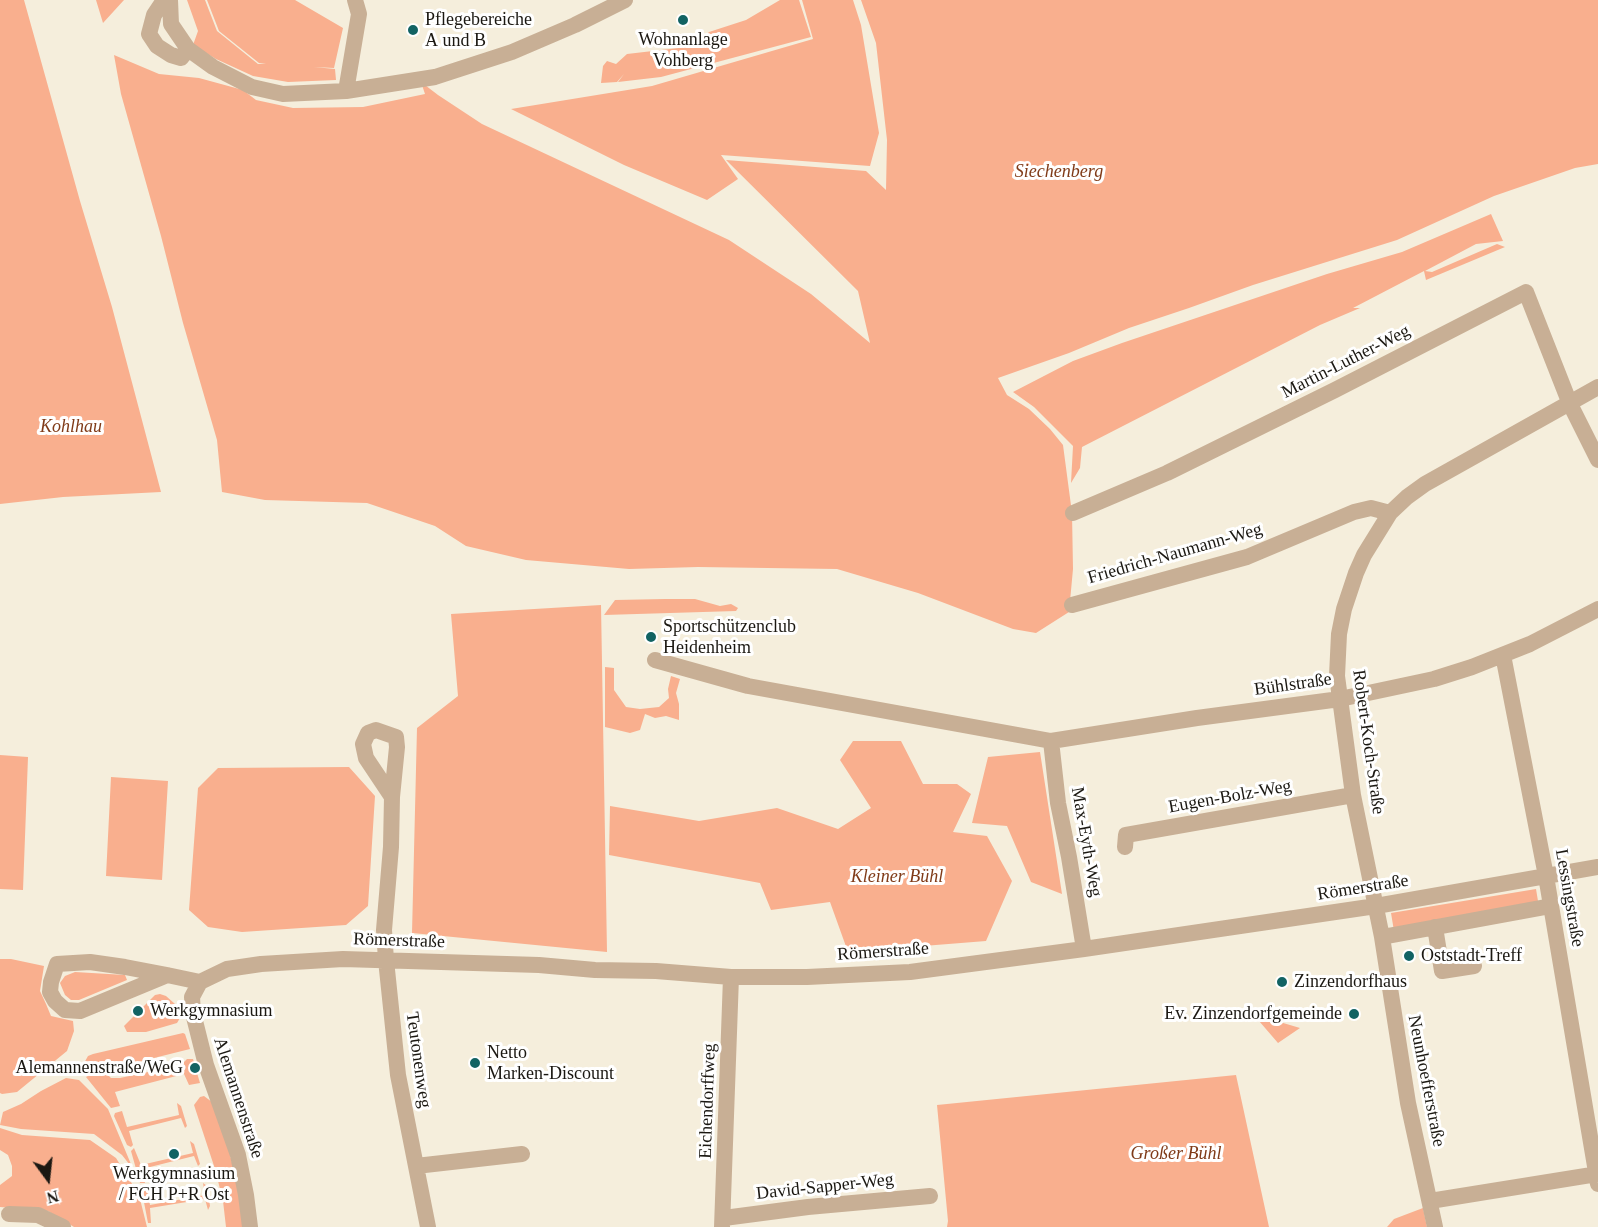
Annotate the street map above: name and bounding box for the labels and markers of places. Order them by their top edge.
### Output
place label: Pflegebereiche A und B [425,9,532,52]
marker: Wohnanlage Vohberg [676,13,690,27]
marker: Pflegebereiche A und B [406,23,420,37]
place label: Wohnanlage Vohberg [638,29,728,72]
place label: Sportschützenclub Heidenheim [663,616,796,658]
marker: Sportschützenclub Heidenheim [644,630,658,644]
place label: Oststadt-Treff [1421,945,1522,967]
marker: Oststadt-Treff [1402,949,1416,963]
place label: Zinzendorfhaus [1294,971,1407,993]
marker: Zinzendorfhaus [1275,975,1289,989]
place label: Werkgymnasium [150,1000,273,1022]
place label: Ev. Zinzendorfgemeinde [1164,1003,1342,1025]
marker: Werkgymnasium [131,1004,145,1018]
marker: Ev. Zinzendorfgemeinde [1347,1007,1361,1021]
place label: Netto Marken-Discount [487,1042,614,1084]
marker: Netto Marken-Discount [468,1056,482,1070]
place label: Alemannenstraße/WeG [16,1057,183,1079]
marker: Alemannenstraße/WeG [188,1061,202,1075]
marker: Werkgymnasium / FCH P+R Ost [167,1147,181,1161]
place label: Werkgymnasium / FCH P+R Ost [113,1163,235,1206]

